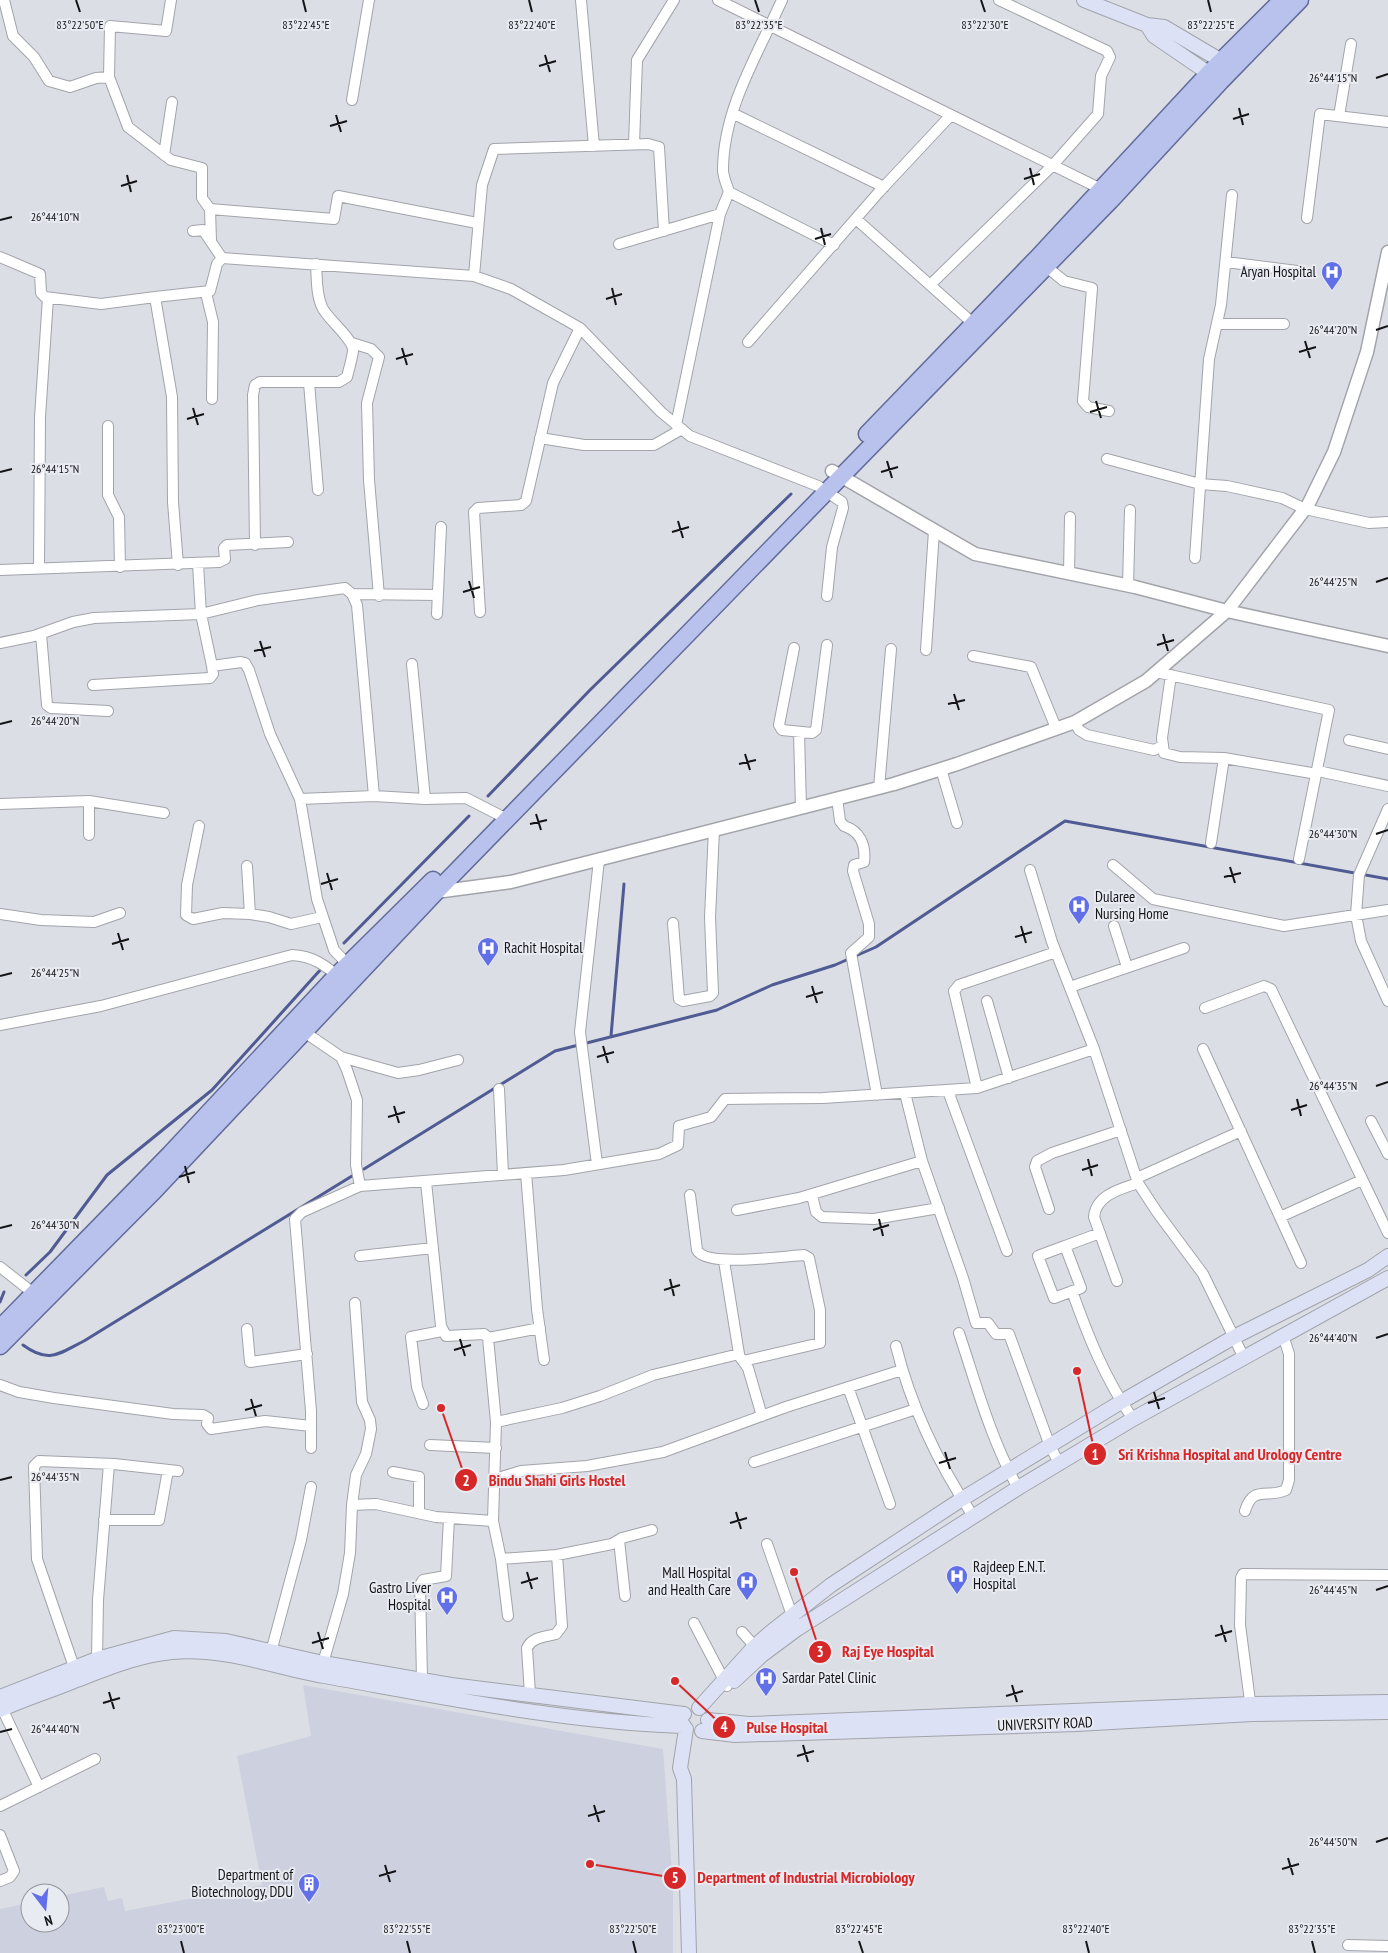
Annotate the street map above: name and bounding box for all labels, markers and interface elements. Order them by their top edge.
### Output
text: 83°22'50"E [56,17,104,32]
text: 83°22'45"E [282,17,330,32]
text: 83°22'40"E [508,17,556,32]
text: 83°22'35"E [735,17,783,32]
text: 83°22'30"E [961,17,1009,32]
text: 83°22'25"E [1187,17,1235,32]
text: 26°44'15"N [1309,70,1357,85]
text: 26°44'10"N [31,209,79,224]
hospital icon: Aryan Hospital [1320,260,1344,291]
place label: Aryan Hospital [1240,262,1316,281]
text: 26°44'20"N [1309,322,1357,337]
text: 26°44'15"N [31,461,79,476]
text: 26°44'25"N [1309,574,1357,589]
text: 26°44'20"N [31,713,79,728]
text: 26°44'30"N [1309,826,1357,841]
place label: Dularee Nursing Home [1095,887,1169,923]
hospital icon: Dularee Nursing Home [1067,894,1091,925]
hospital icon: Rachit Hospital [476,936,500,967]
place label: Rachit Hospital [504,938,583,957]
text: 26°44'25"N [31,965,79,980]
text: 26°44'35"N [1309,1078,1357,1093]
text: 26°44'30"N [31,1217,79,1232]
text: 26°44'40"N [1309,1330,1357,1345]
callout: Sri Krishna Hospital and Urology Centre [1083,1439,1352,1470]
text: Sri Krishna Hospital and Urology Centre [1118,1444,1342,1464]
text: 1 [1091,1445,1099,1464]
callout: Bindu Shahi Girls Hostel [453,1465,635,1496]
text: 26°44'35"N [31,1469,79,1484]
text: Bindu Shahi Girls Hostel [489,1470,625,1490]
text: 2 [462,1471,470,1490]
place label: Rajdeep E.N.T. Hospital [973,1557,1046,1593]
place label: Mall Hospital and Health Care [648,1563,732,1599]
hospital icon: Rajdeep E.N.T. Hospital [945,1564,969,1595]
hospital icon: Mall Hospital and Health Care [735,1570,759,1601]
place label: Gastro Liver Hospital [369,1578,432,1614]
text: 26°44'45"N [1309,1582,1357,1597]
hospital icon: Gastro Liver Hospital [435,1585,459,1616]
callout: Raj Eye Hospital [807,1636,944,1667]
text: Raj Eye Hospital [842,1641,934,1661]
text: 3 [816,1642,824,1661]
hospital icon: Sardar Patel Clinic [754,1666,778,1697]
place label: Sardar Patel Clinic [782,1668,877,1687]
callout: Pulse Hospital [712,1711,838,1742]
street label: UNIVERSITY ROAD [997,1712,1093,1735]
text: 4 [720,1717,728,1736]
text: Pulse Hospital [746,1717,828,1737]
text: 26°44'40"N [31,1721,79,1736]
text: 26°44'50"N [1309,1834,1357,1849]
callout: Department of Industrial Microbiology [663,1862,925,1893]
place label: Department of Biotechnology, DDU [191,1865,294,1901]
text: Department of Industrial Microbiology [697,1867,915,1887]
text: 5 [671,1868,679,1887]
building icon: Department of Biotechnology, DDU [297,1872,321,1903]
north arrow [20,1883,70,1933]
text: N [42,1911,55,1930]
text: 83°23'00"E [157,1921,205,1936]
text: 83°22'55"E [383,1921,431,1936]
text: 83°22'50"E [609,1921,657,1936]
text: 83°22'45"E [835,1921,883,1936]
text: 83°22'40"E [1062,1921,1110,1936]
text: 83°22'35"E [1288,1921,1336,1936]

